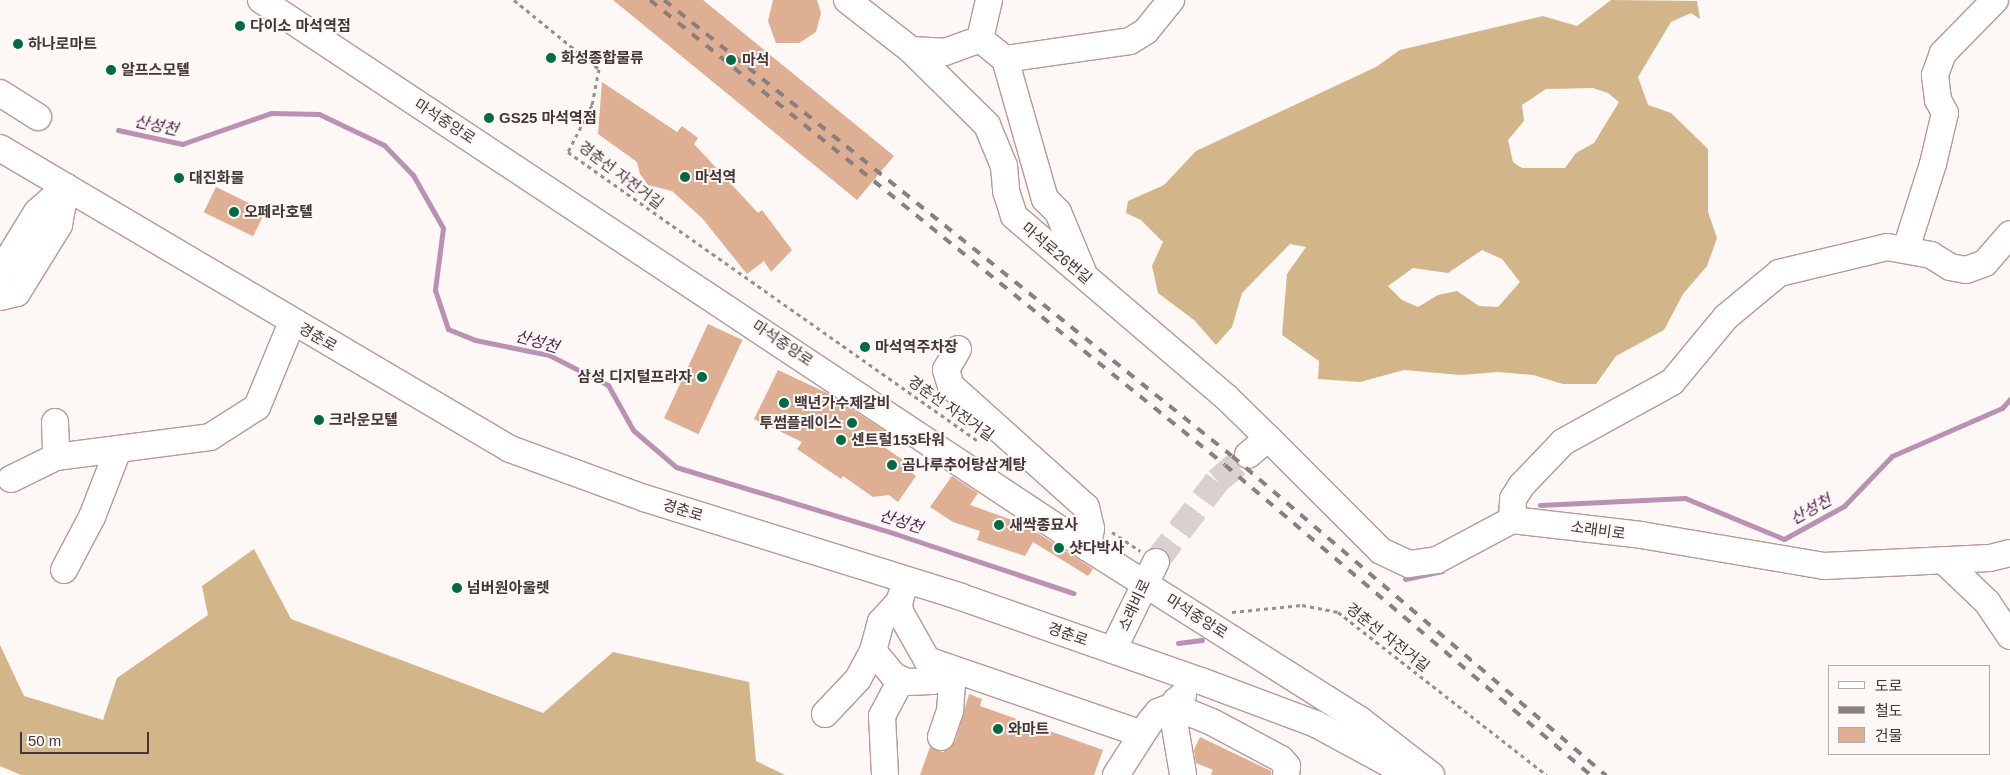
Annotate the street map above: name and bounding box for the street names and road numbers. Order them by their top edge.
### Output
street label: 마석중앙로 [411,95,479,147]
street label: 경춘선 자전거길 [575,137,667,213]
street label: 마석로26번길 [1018,219,1096,287]
street label: 마석중앙로 [749,316,817,370]
street label: 경춘로 [296,319,340,355]
street label: 경춘선 자전거길 [905,372,997,444]
street label: 경춘로 [661,495,705,525]
street label: 소래비로 [1569,517,1627,543]
street label: 소래비로 [1114,576,1154,634]
street label: 마석중앙로 [1163,590,1231,642]
street label: 경춘선 자전거길 [1343,599,1433,675]
street label: 경춘로 [1045,619,1091,649]

